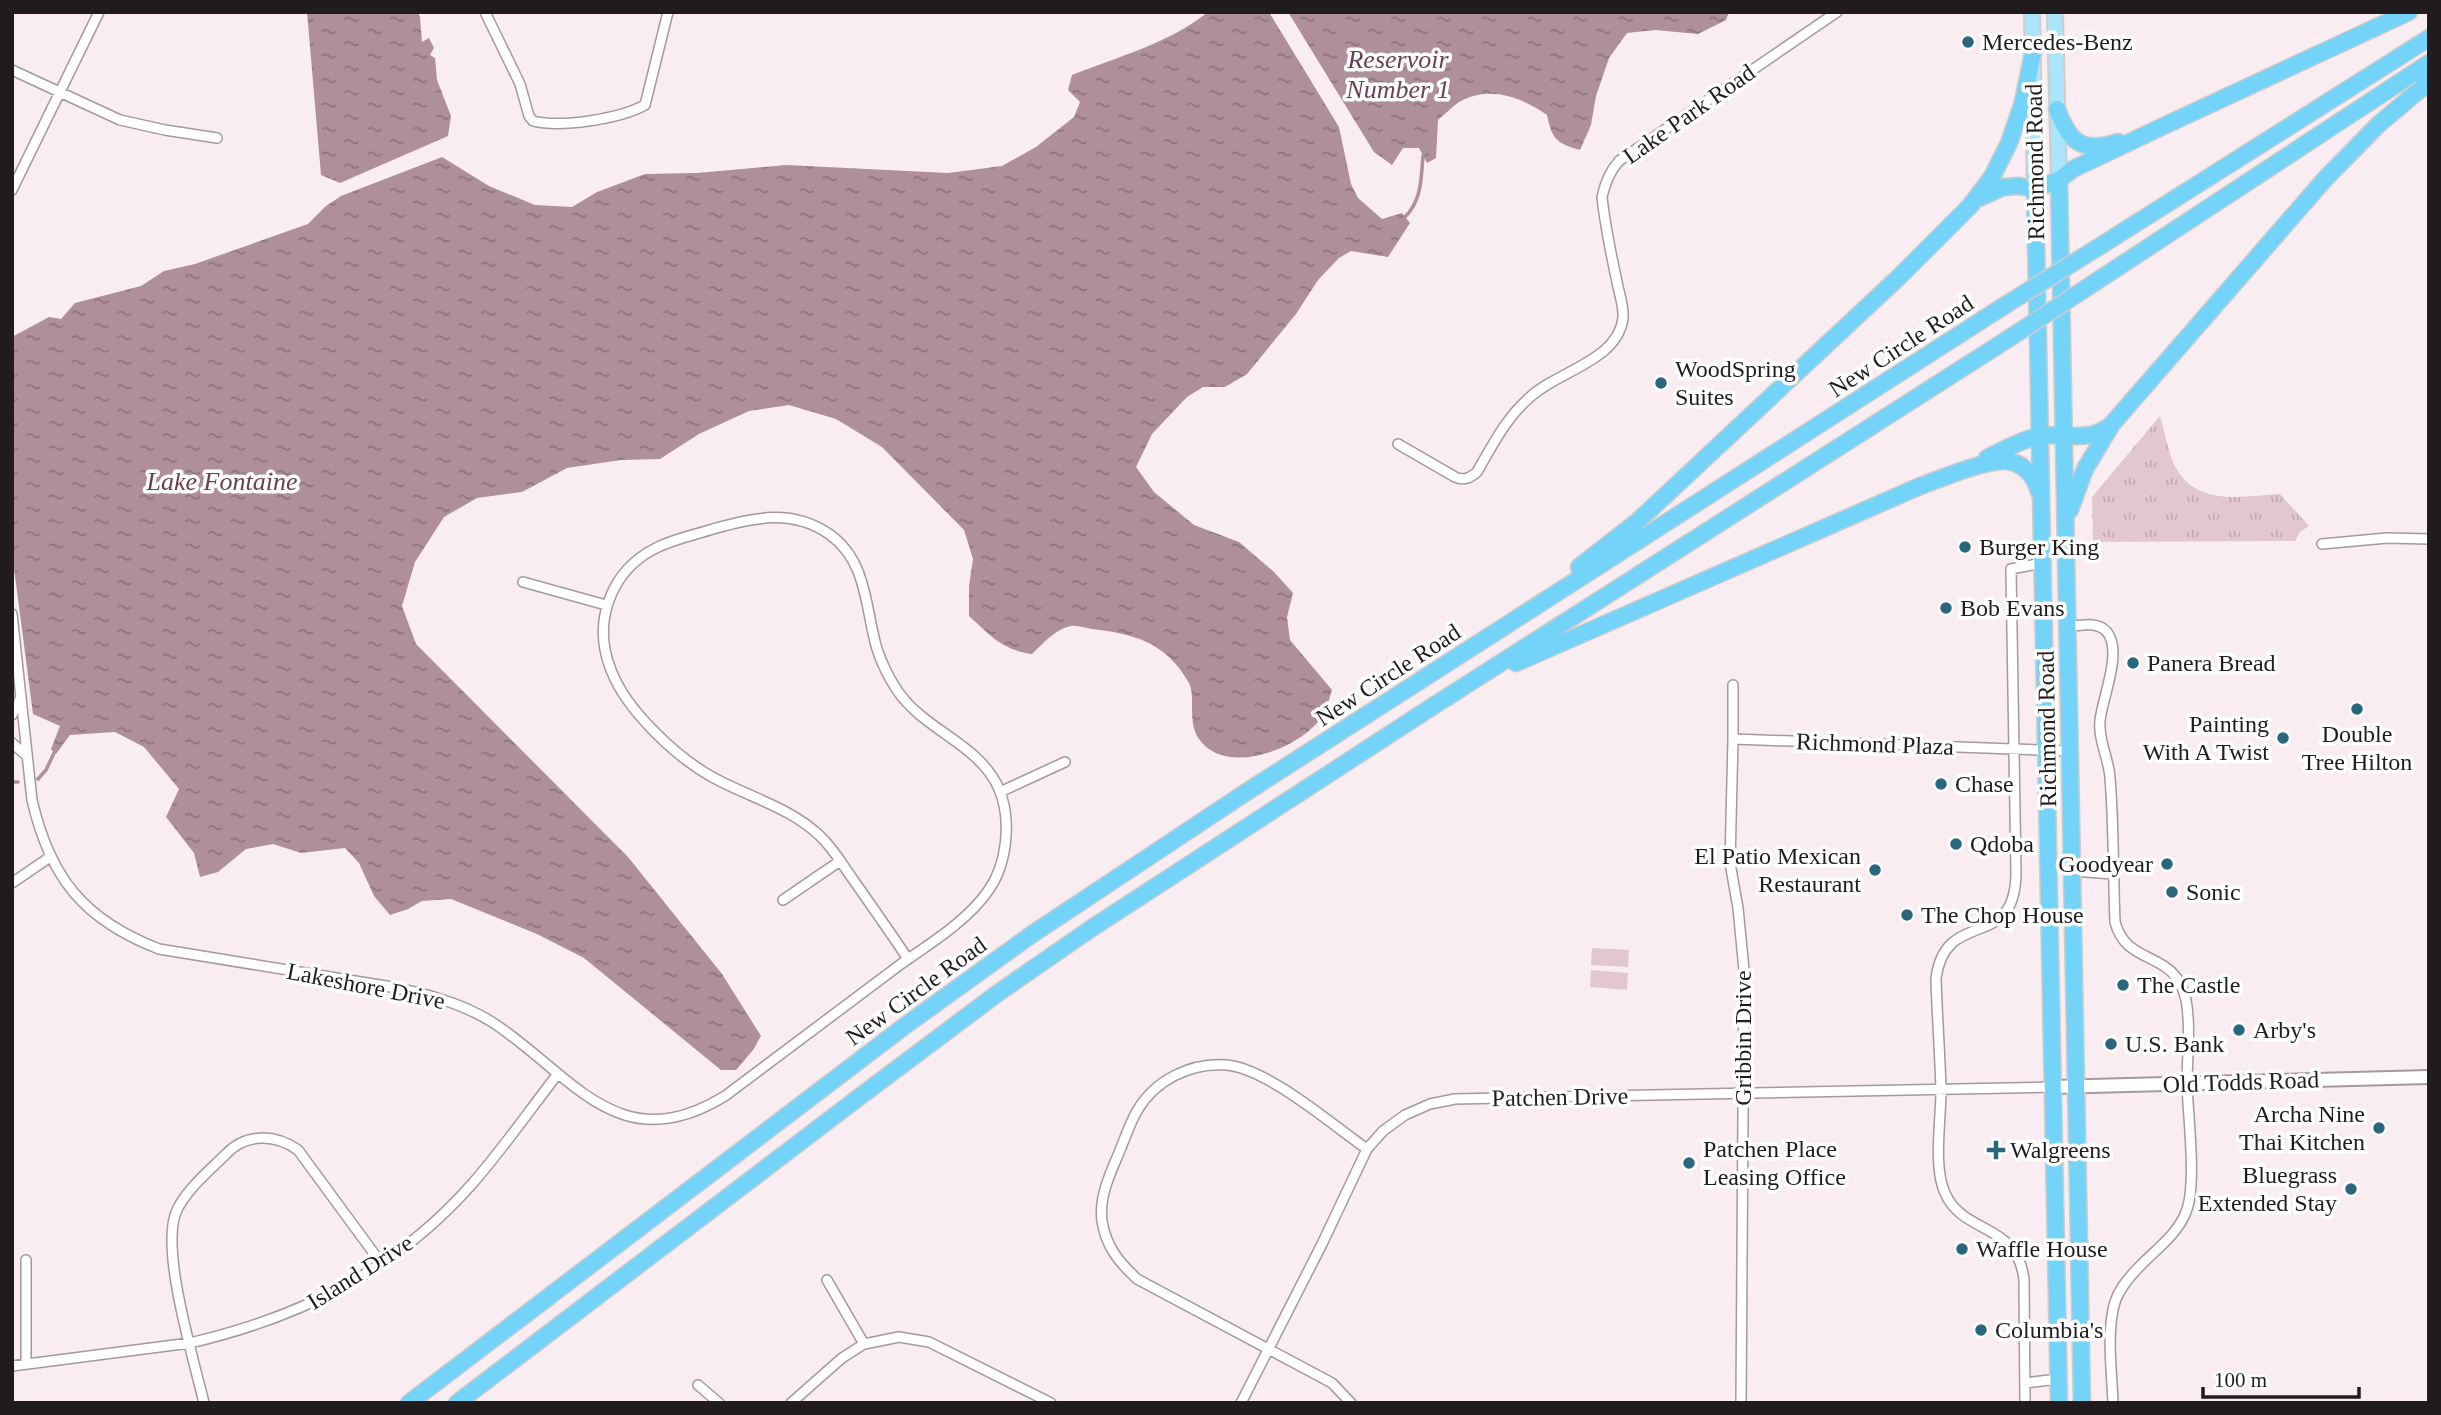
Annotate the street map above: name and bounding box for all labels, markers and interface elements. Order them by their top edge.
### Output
place label: Mercedes-Benz [1982,29,2133,55]
marker: Mercedes-Benz [1960,34,1976,50]
water label: Reservoir Number 1 [1345,45,1450,104]
street label: Lake Park Road [1618,59,1760,169]
street label: Richmond Road [2021,83,2049,241]
street label: New Circle Road [1824,290,1978,402]
place label: WoodSpring Suites [1675,356,1796,410]
marker: WoodSpring Suites [1653,375,1669,391]
water label: Lake Fontaine [146,467,297,496]
place label: Burger King [1979,534,2099,560]
marker: Burger King [1957,539,1973,555]
place label: Bob Evans [1960,595,2065,621]
marker: Bob Evans [1938,600,1954,616]
street label: New Circle Road [1311,619,1465,731]
street label: Richmond Road [2033,650,2061,808]
place label: Panera Bread [2147,650,2276,676]
marker: Panera Bread [2125,655,2141,671]
marker: Double Tree Hilton [2349,701,2365,717]
place label: Painting With A Twist [2143,711,2269,765]
place label: Double Tree Hilton [2302,721,2412,775]
street label: Richmond Plaza [1796,728,1955,760]
marker: Painting With A Twist [2275,730,2291,746]
place label: Chase [1955,771,2014,797]
marker: Chase [1933,776,1949,792]
place label: Qdoba [1970,831,2034,857]
marker: Qdoba [1948,836,1964,852]
place label: El Patio Mexican Restaurant [1694,843,1861,897]
place label: Goodyear [2058,851,2153,877]
marker: Goodyear [2159,856,2175,872]
marker: El Patio Mexican Restaurant [1867,862,1883,878]
place label: Sonic [2186,879,2241,905]
marker: Sonic [2164,884,2180,900]
place label: The Chop House [1921,902,2084,928]
marker: The Chop House [1899,907,1915,923]
street label: New Circle Road [841,932,991,1050]
street label: Lakeshore Drive [285,958,447,1014]
street label: Gribbin Drive [1730,970,1756,1106]
place label: The Castle [2137,972,2240,998]
marker: The Castle [2115,977,2131,993]
place label: Arby's [2253,1017,2316,1043]
marker: Arby's [2231,1022,2247,1038]
place label: U.S. Bank [2125,1031,2224,1057]
marker: U.S. Bank [2103,1036,2119,1052]
street label: Old Todds Road [2162,1066,2320,1098]
street label: Patchen Drive [1491,1083,1629,1111]
place label: Archa Nine Thai Kitchen [2239,1101,2365,1155]
marker: Archa Nine Thai Kitchen [2371,1120,2387,1136]
place label: Patchen Place Leasing Office [1703,1136,1846,1190]
place label: Walgreens [2010,1137,2111,1163]
marker: Walgreens [1988,1142,2004,1158]
marker: Patchen Place Leasing Office [1681,1155,1697,1171]
place label: Bluegrass Extended Stay [2198,1162,2337,1216]
marker: Bluegrass Extended Stay [2343,1181,2359,1197]
street label: Island Drive [303,1229,417,1315]
place label: Waffle House [1976,1236,2108,1262]
marker: Waffle House [1954,1241,1970,1257]
place label: Columbia's [1995,1317,2103,1343]
marker: Columbia's [1973,1322,1989,1338]
scale bar [2203,1356,2359,1400]
text: 100 m [2214,1368,2267,1392]

